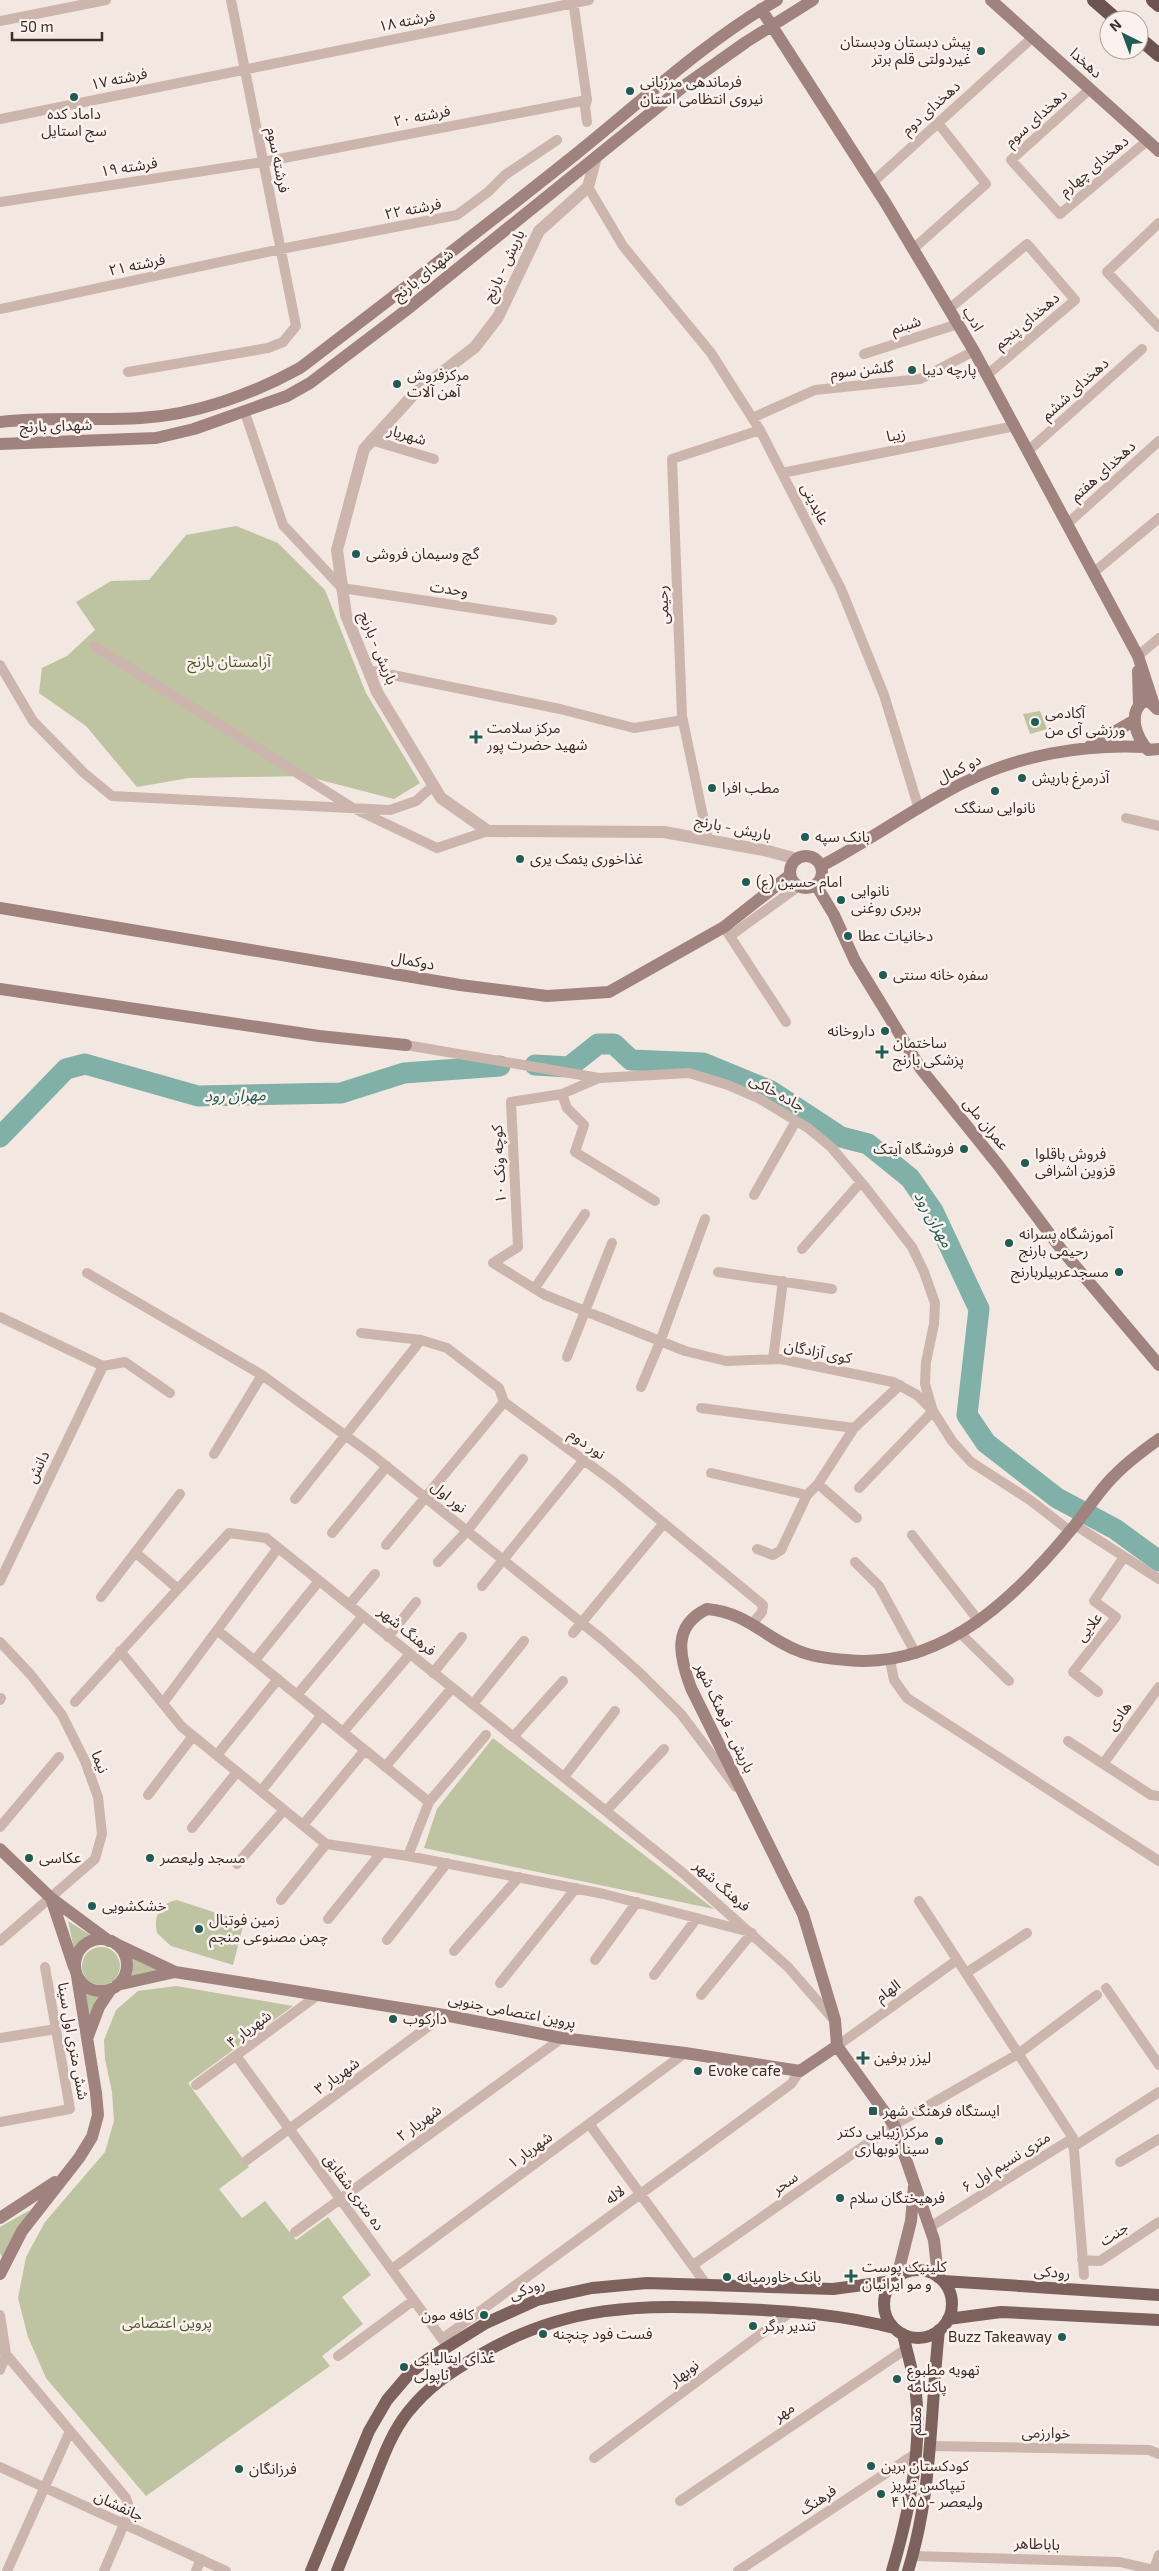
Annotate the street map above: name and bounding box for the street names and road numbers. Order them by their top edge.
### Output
street label: ۱۸ فرشته [377,6,437,35]
street label: دهخدا [1067,43,1106,81]
street label: ۱۷ فرشته [89,63,149,94]
street label: دهخدای دوم [897,76,965,141]
street label: دهخدای سوم [1000,85,1072,152]
street label: ۲۰ فرشته [392,101,452,130]
street label: فرشته سوم [261,126,294,195]
street label: دهخدای چهارم [1055,131,1133,202]
street label: ۱۹ فرشته [99,153,159,180]
street label: ۲۲ فرشته [383,194,443,223]
street label: باریش - بارنج [479,227,531,306]
street label: شهدای بارنج [388,244,459,307]
street label: ۲۱ فرشته [107,249,167,280]
street label: دهخدای پنجم [990,288,1064,355]
street label: ادب [959,303,988,334]
street label: شبنم [888,311,924,340]
street label: دهخدای ششم [1037,353,1114,425]
street label: گلشن سوم [829,357,896,384]
street label: شهدای بارنج [19,415,93,439]
street label: شهریار [385,420,429,449]
street label: زیبا [885,423,907,446]
street label: دهخدای هفتم [1066,436,1141,507]
street label: عابدینی [797,480,834,528]
street label: وحدت [429,576,469,601]
street label: رحیمی [652,585,673,625]
street label: باریش - بارنج [352,608,402,688]
street label: دو کمال [934,750,984,787]
street label: باریش - بارنج [693,811,773,847]
street label: دوکمال [390,947,436,974]
street label: جاده خاکی [746,1070,808,1116]
street label: عمران ملی [959,1093,1014,1154]
street label: کوچه ونک ۱۰ [487,1123,511,1204]
street label: کوی آزادگان [783,1336,854,1367]
street label: نور دوم [564,1424,610,1465]
street label: دانش [22,1447,53,1486]
street label: نور اول [428,1476,471,1517]
street label: فرهنگ شهر [374,1601,440,1660]
street label: علایی [1071,1608,1106,1645]
street label: باریش _ فرهنگ شهر [691,1659,759,1776]
street label: هادی [1102,1697,1136,1734]
street label: نیما [88,1748,114,1776]
street label: فرهنگ شهر [689,1855,755,1916]
street label: الهام [871,1975,905,2008]
street label: شش متری اول سینا [54,1981,93,2101]
street label: پروین اعتصامی جنوبی [446,1989,578,2033]
street label: شهریار ۴ [223,2005,275,2052]
street label: شهریار ۳ [310,2053,363,2098]
street label: شهریار ۲ [392,2100,445,2145]
street label: شهریار ۱ [503,2127,556,2172]
street label: ۶ متری نسیم اول [958,2127,1055,2198]
street label: ده متری شقایق [319,2149,389,2235]
street label: سحر [767,2167,802,2199]
street label: لاله [601,2181,628,2207]
street label: جنت [1096,2217,1131,2249]
street label: رودکی [1033,2261,1071,2282]
street label: رودکى [506,2273,547,2304]
street label: نوبهار [664,2355,702,2391]
street label: مهر [769,2398,798,2426]
street label: معلم [906,2407,927,2436]
street label: خوارزمی [1021,2423,1071,2442]
street label: فرهنگ [796,2480,840,2519]
street label: جانفشان [92,2486,147,2525]
street label: باباطاهر [1013,2533,1060,2554]

